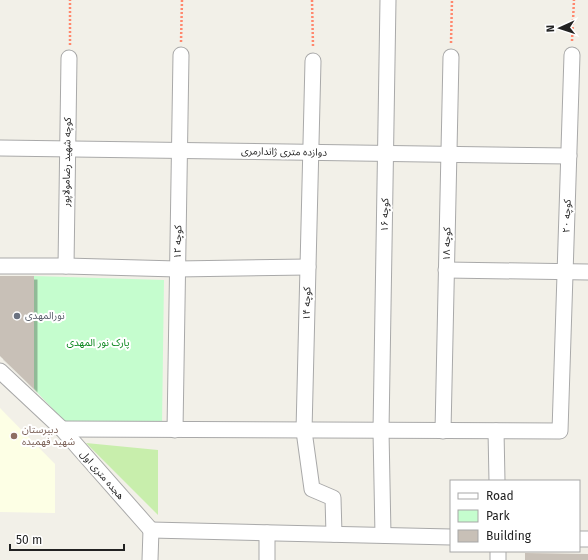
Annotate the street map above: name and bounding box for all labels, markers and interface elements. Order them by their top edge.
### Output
north arrow [540,8,580,48]
text: N [544,25,557,32]
street label: کوچه شهید رضامولاپور [60,116,74,208]
street label: دوازده متری ژاندارمری [241,145,327,159]
street label: ۱۶ کوچه [379,197,391,232]
street label: ۲۰ کوچه [560,198,574,233]
street label: ۱۲ کوچه [172,224,184,259]
street label: ۱۸ کوچه [441,226,453,261]
street label: ‍‍ ۱۴ کوچه [301,286,313,323]
place label: نورالمهدی [25,310,65,322]
marker: نورالمهدی [12,311,22,321]
park label: پارک نور المهدی [66,337,130,349]
place label: دبیرستان شهید فهمیده [22,424,75,448]
marker: دبیرستان شهید فهمیده [9,431,19,441]
street label: هجده متری اول [77,448,127,502]
legend [450,480,580,552]
text: Road [486,489,514,503]
text: Park [486,509,510,523]
scale bar [10,526,124,552]
text: Building [486,529,532,543]
text: 50 m [16,533,42,547]

